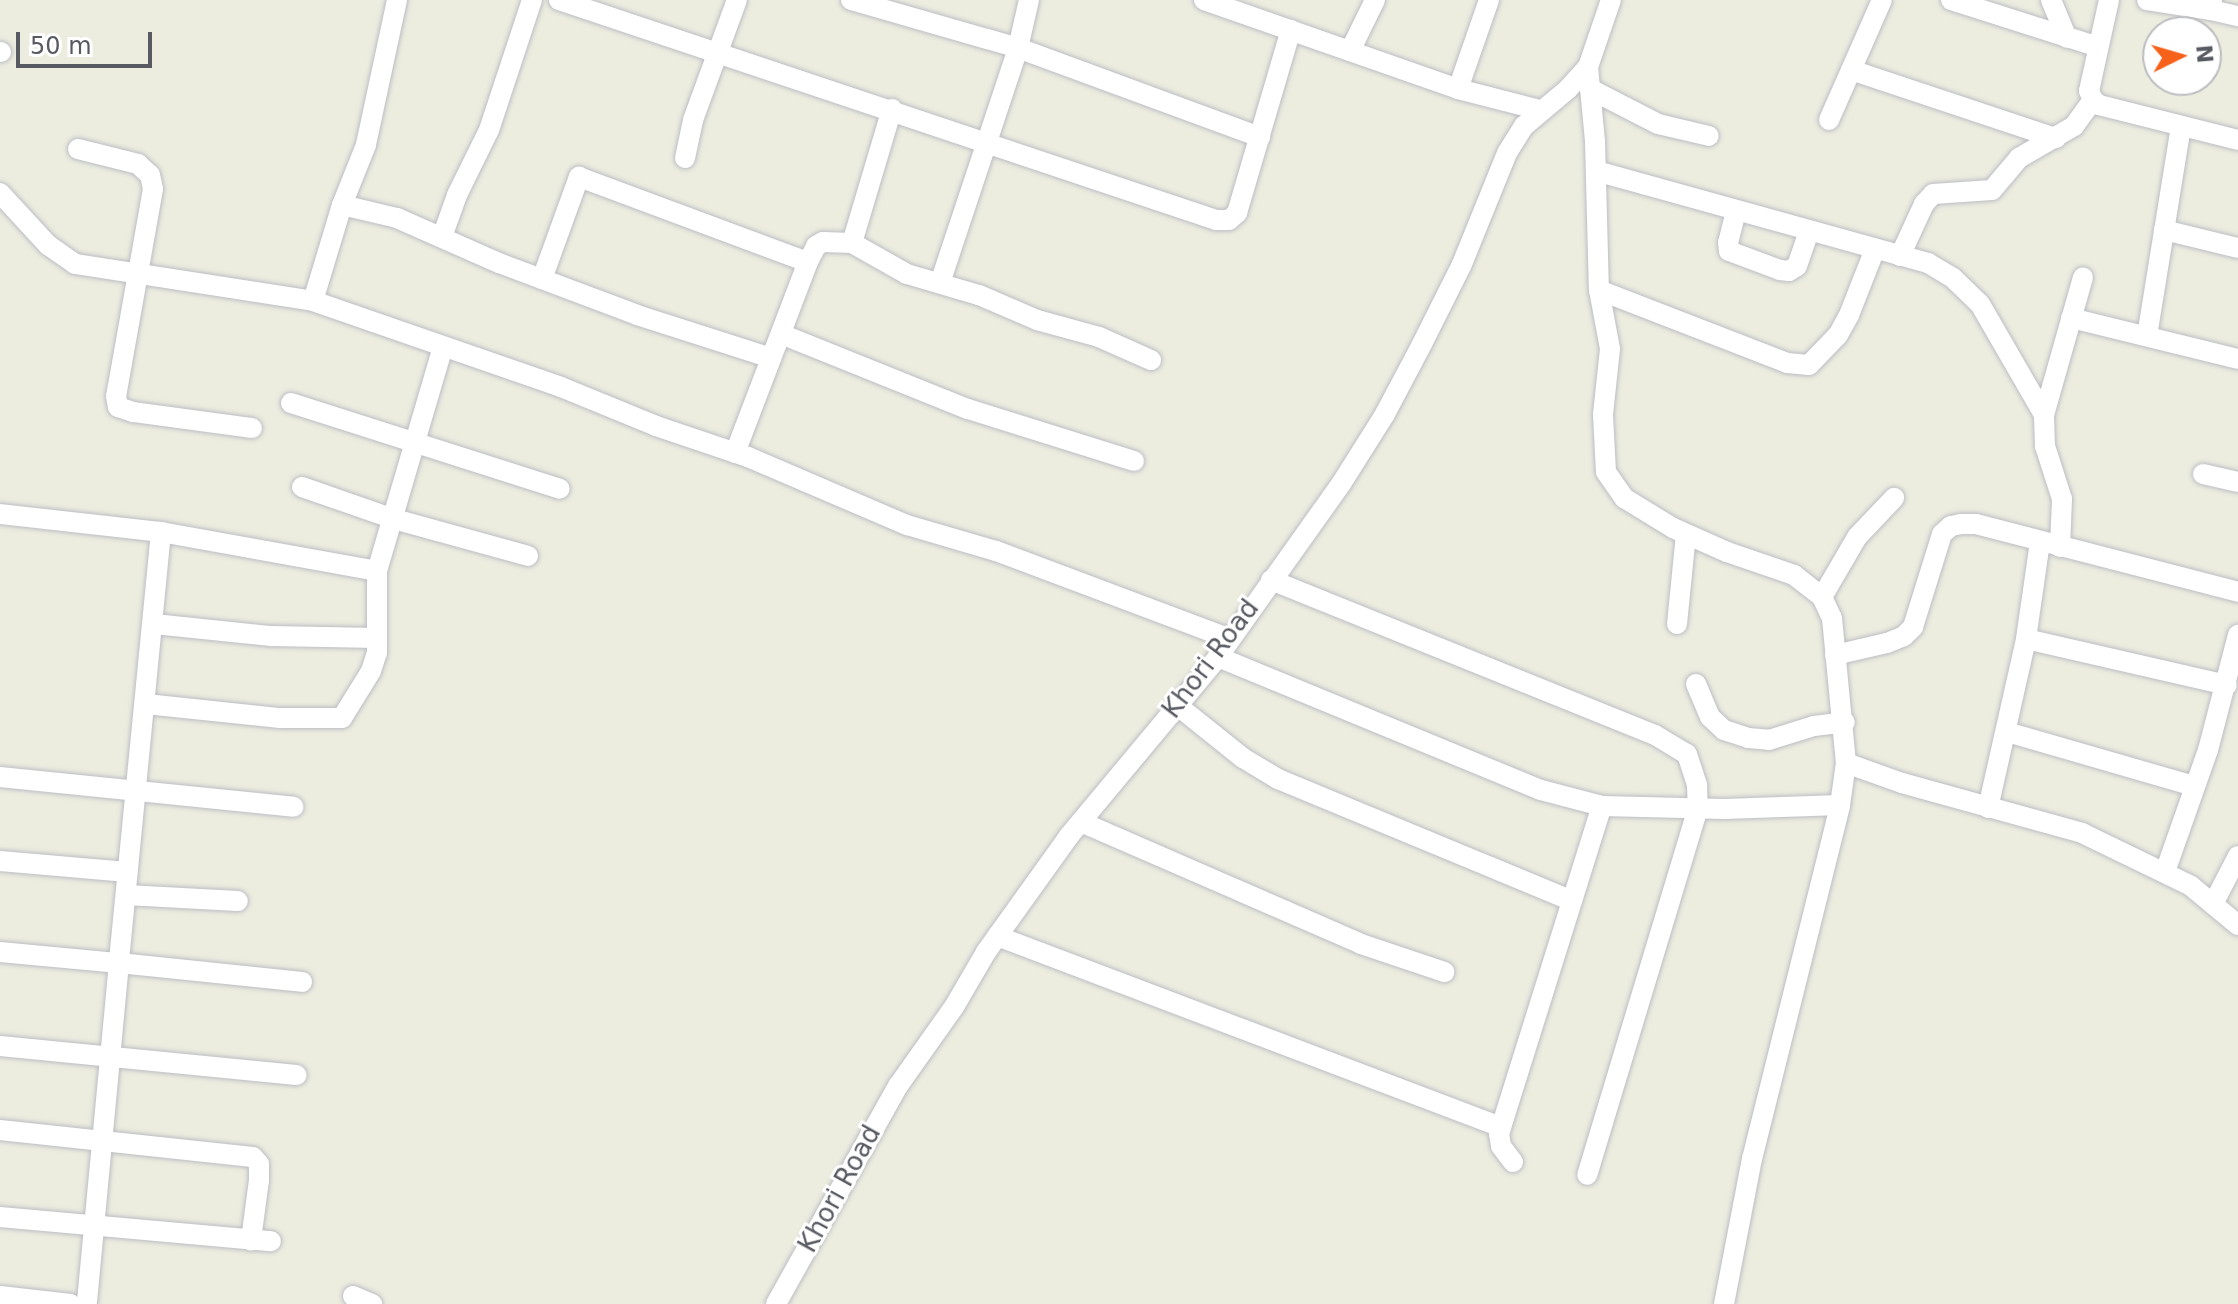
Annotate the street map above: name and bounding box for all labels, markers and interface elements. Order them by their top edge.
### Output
scale bar [20,16,156,66]
north arrow [2142,16,2222,96]
text: 50 m [30,32,92,60]
text: N [2191,44,2218,64]
street label: Khori Road [1156,593,1266,725]
street label: Khori Road [792,1120,888,1258]

